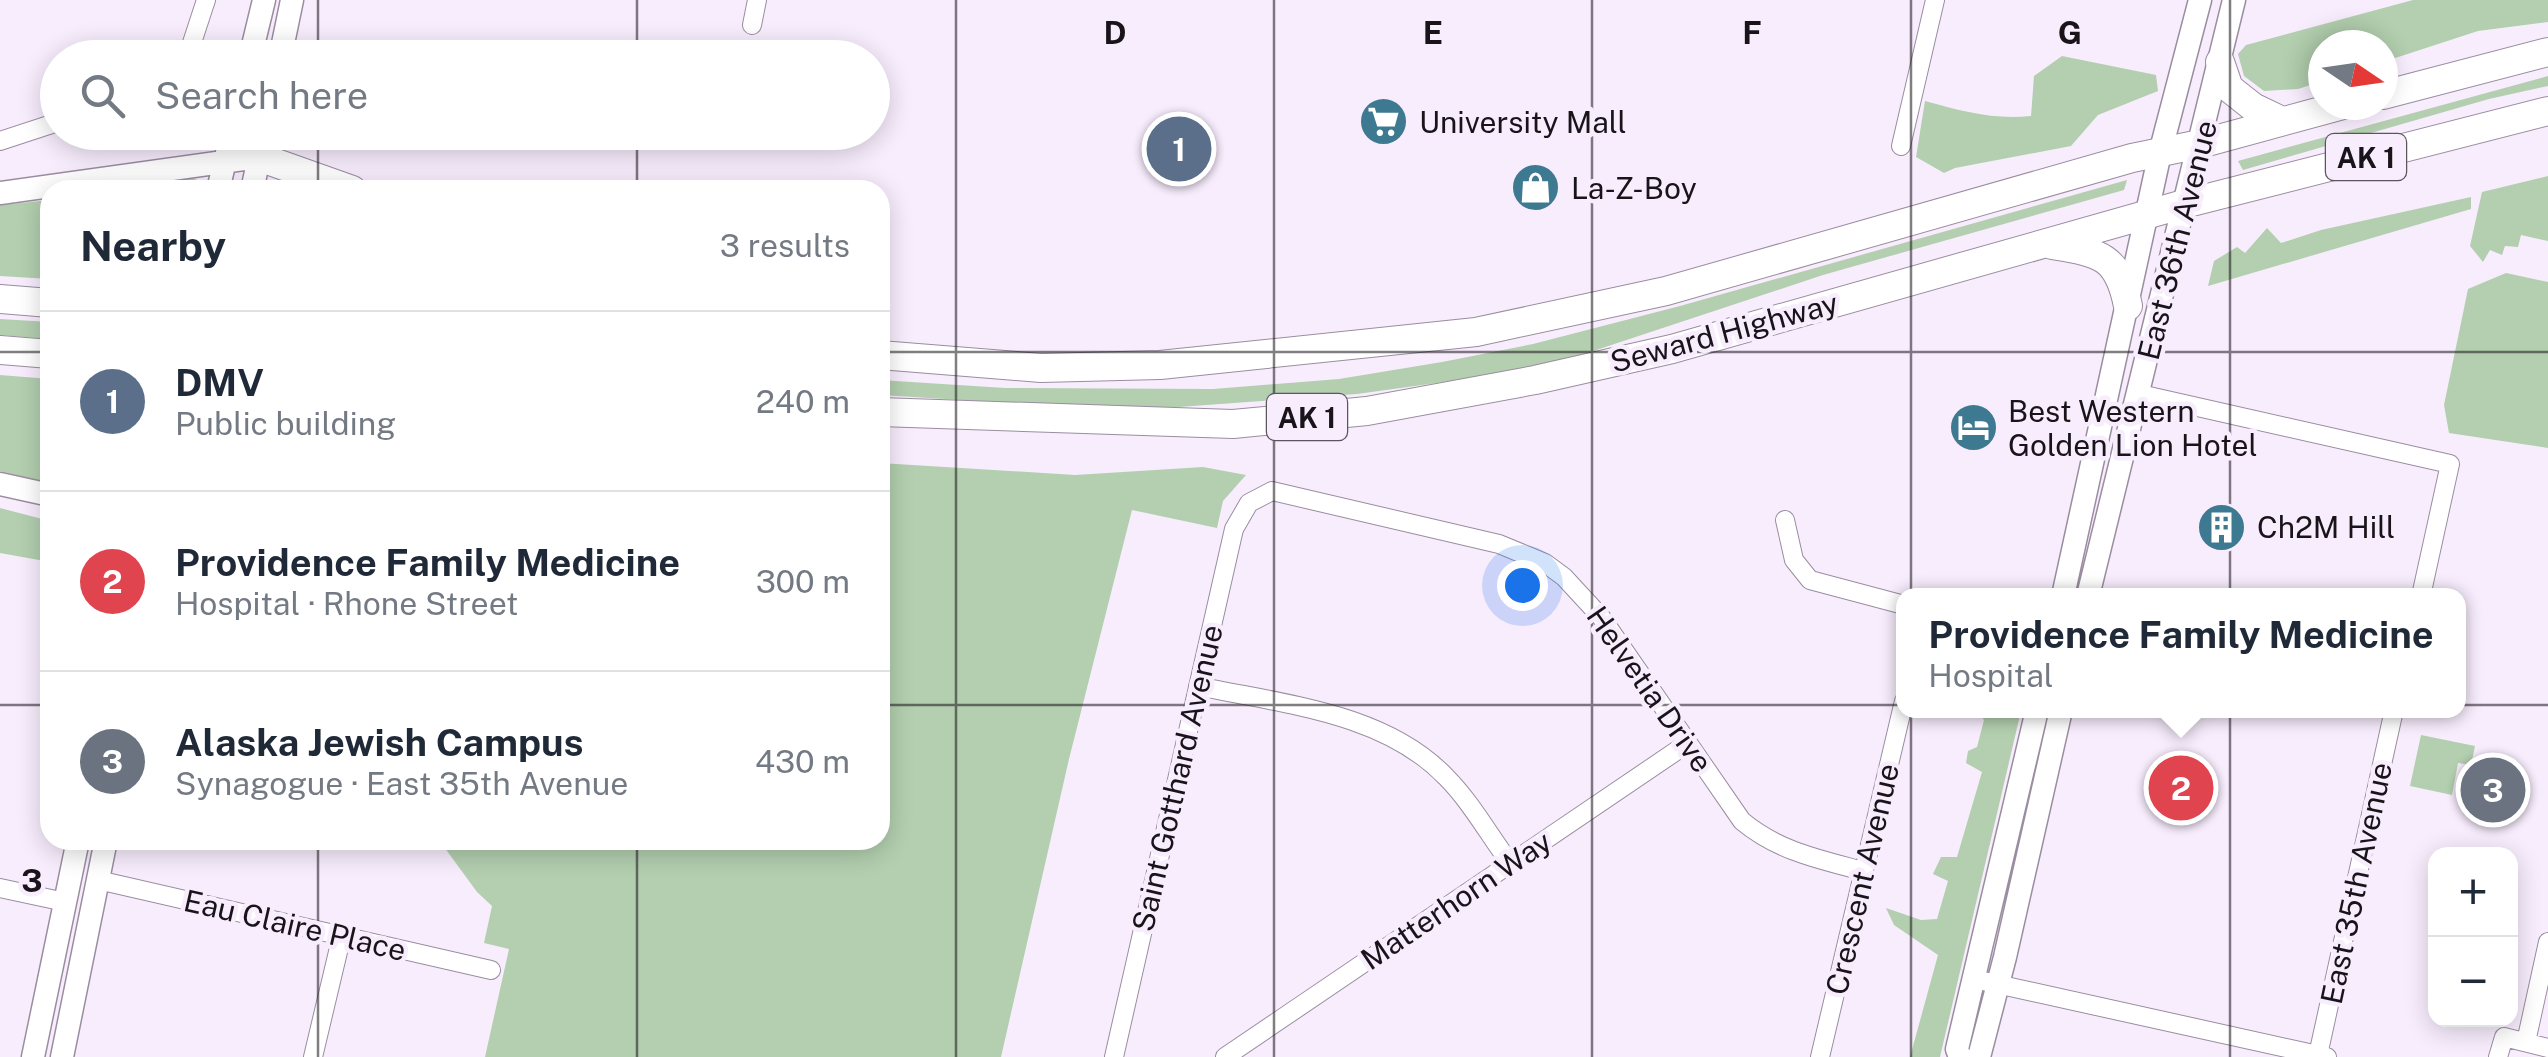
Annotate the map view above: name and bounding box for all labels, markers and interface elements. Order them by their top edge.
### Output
text: D [1103,14,1127,51]
text: E [1423,14,1443,51]
text: F [1742,14,1762,51]
text: G [2058,14,2082,51]
north arrow [2308,30,2398,120]
search box [40,40,890,150]
icon: search [75,68,130,123]
text: Search here [155,73,368,118]
supermarket icon: University Mall [1358,96,1410,148]
place label: University Mall [1419,104,1627,140]
pin: 1 [1146,112,1212,186]
street label: East 36th Avenue [2130,117,2224,363]
road number: AK 1 [2326,134,2406,180]
shop icon: La-Z-Boy [1510,162,1562,214]
place label: La-Z-Boy [1571,170,1697,206]
text: Nearby [80,221,226,270]
text: 3 results [720,227,850,264]
street label: Seward Highway [1606,284,1842,380]
text: DMV [175,360,264,405]
text: 1 [106,383,119,420]
text: 240 m [756,383,850,420]
place label: Best Western Golden Lion Hotel [2008,393,2258,463]
road number: AK 1 [1267,394,1347,440]
hotel icon: Best Western Golden Lion Hotel [1947,402,1999,454]
text: Public building [175,405,396,442]
building icon: Ch2M Hill [2196,501,2248,553]
place label: Ch2M Hill [2257,509,2395,545]
text: Providence Family Medicine [175,540,680,585]
your location [1497,560,1548,611]
text: 2 [102,563,123,600]
text: 300 m [756,563,850,600]
text: Hospital · Rhone Street [175,585,518,622]
popup [1896,588,2466,718]
street label: Helvetia Drive [1580,599,1720,779]
text: Providence Family Medicine [1928,612,2434,657]
street label: Saint Gotthard Avenue [1124,621,1230,935]
text: Hospital [1928,657,2054,694]
text: Alaska Jewish Campus [175,720,584,765]
text: 3 [102,743,123,780]
text: 430 m [755,743,850,780]
pin: 2 [2148,750,2214,826]
pin: 3 [2460,752,2526,828]
street label: East 35th Avenue [2313,759,2399,1007]
street label: Crescent Avenue [1818,760,1906,998]
text: Synagogue · East 35th Avenue [175,765,628,802]
street label: Matterhorn Way [1354,823,1558,977]
map controls [2428,847,2518,1027]
button: + [2428,847,2518,937]
text: 3 [21,862,43,899]
street label: Eau Claire Place [180,882,410,968]
button: − [2428,937,2518,1027]

